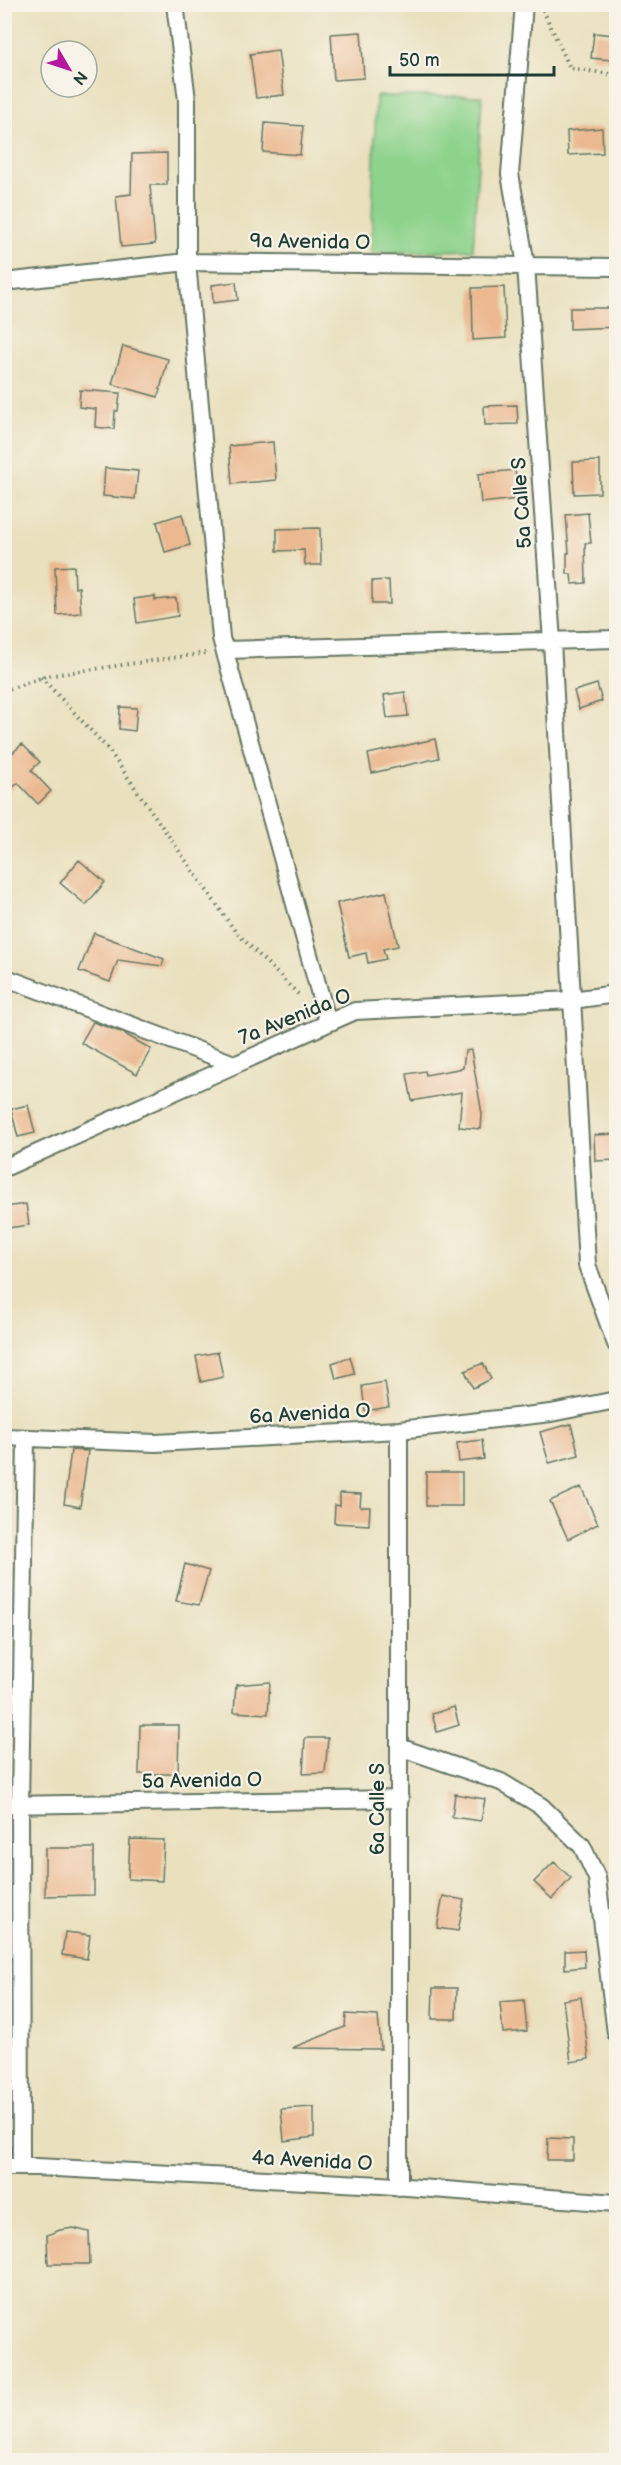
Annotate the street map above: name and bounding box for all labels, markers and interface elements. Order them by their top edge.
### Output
north arrow [39,39,99,99]
scale bar [390,39,554,77]
text: 50 m [399,50,440,71]
text: N [68,67,91,88]
street label: 9a Avenida O [249,229,371,255]
street label: 5a Calle S [507,457,537,549]
street label: 7a Avenida O [235,984,355,1050]
street label: 6a Avenida O [249,1399,371,1429]
street label: 6a Calle S [366,1763,390,1855]
street label: 5a Avenida O [142,1768,262,1794]
street label: 4a Avenida O [251,2146,373,2176]

